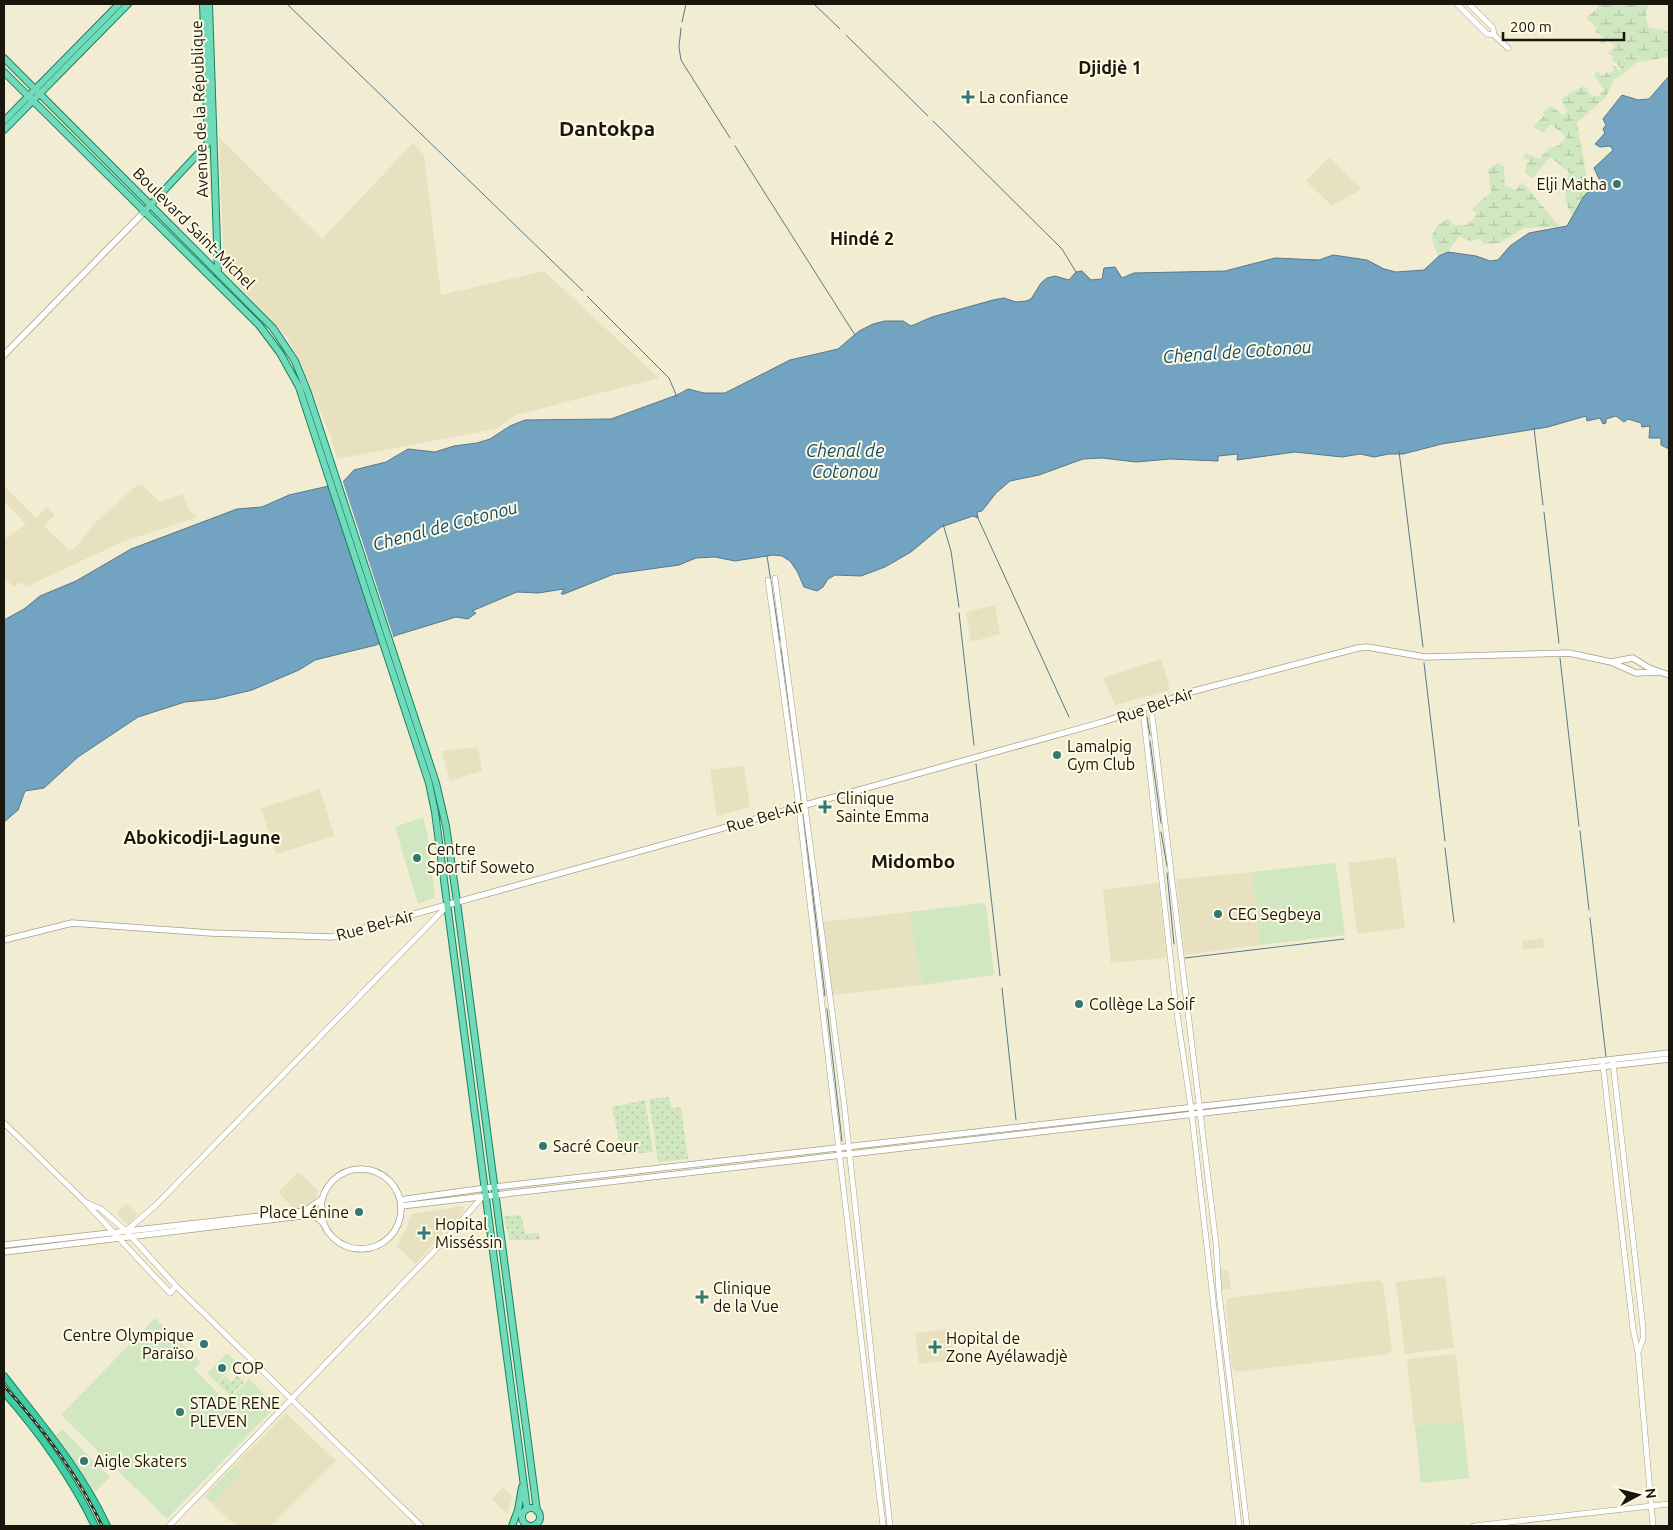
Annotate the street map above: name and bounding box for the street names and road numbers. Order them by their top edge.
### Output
street label: Avenue de la République [187,20,211,198]
street label: Boulevard Saint-Michel [130,164,258,292]
street label: Rue Bel-Air [1114,684,1196,726]
street label: Rue Bel-Air [724,796,806,836]
street label: Rue Bel-Air [334,906,416,944]

